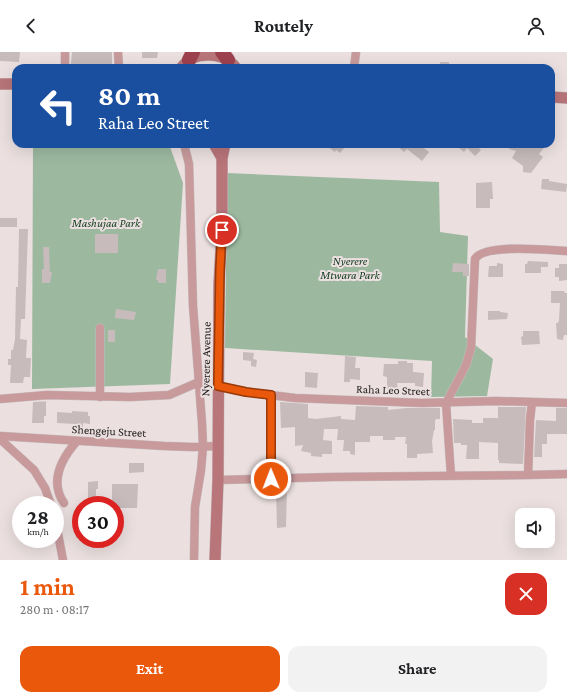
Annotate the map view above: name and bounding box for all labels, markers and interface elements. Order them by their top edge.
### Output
icon: back [20,15,42,37]
icon: person [525,15,547,37]
text: Routely [254,16,313,36]
icon: left [32,80,84,132]
text: 80 m [98,80,160,111]
text: Raha Leo Street [98,113,209,133]
pin [205,213,239,247]
park label: Mashujaa Park [71,216,141,230]
icon: arrive [211,219,233,241]
park label: Nyerere Mtwara Park [319,254,380,282]
street label: Nyerere Avenue [198,322,214,396]
street label: Raha Leo Street [356,382,431,398]
street label: Shengeju Street [71,422,148,440]
position arrow [250,458,292,500]
speed limit sign: 30 [72,496,124,548]
text: 28 [27,506,49,528]
map controls [515,508,555,548]
button: sound [515,508,555,548]
text: km/h [27,526,49,537]
text: 1 min [20,573,75,600]
button: close [505,573,547,615]
text: 280 m · 08:17 [20,602,89,617]
button: Exit [20,646,280,692]
button: Share [288,646,547,692]

